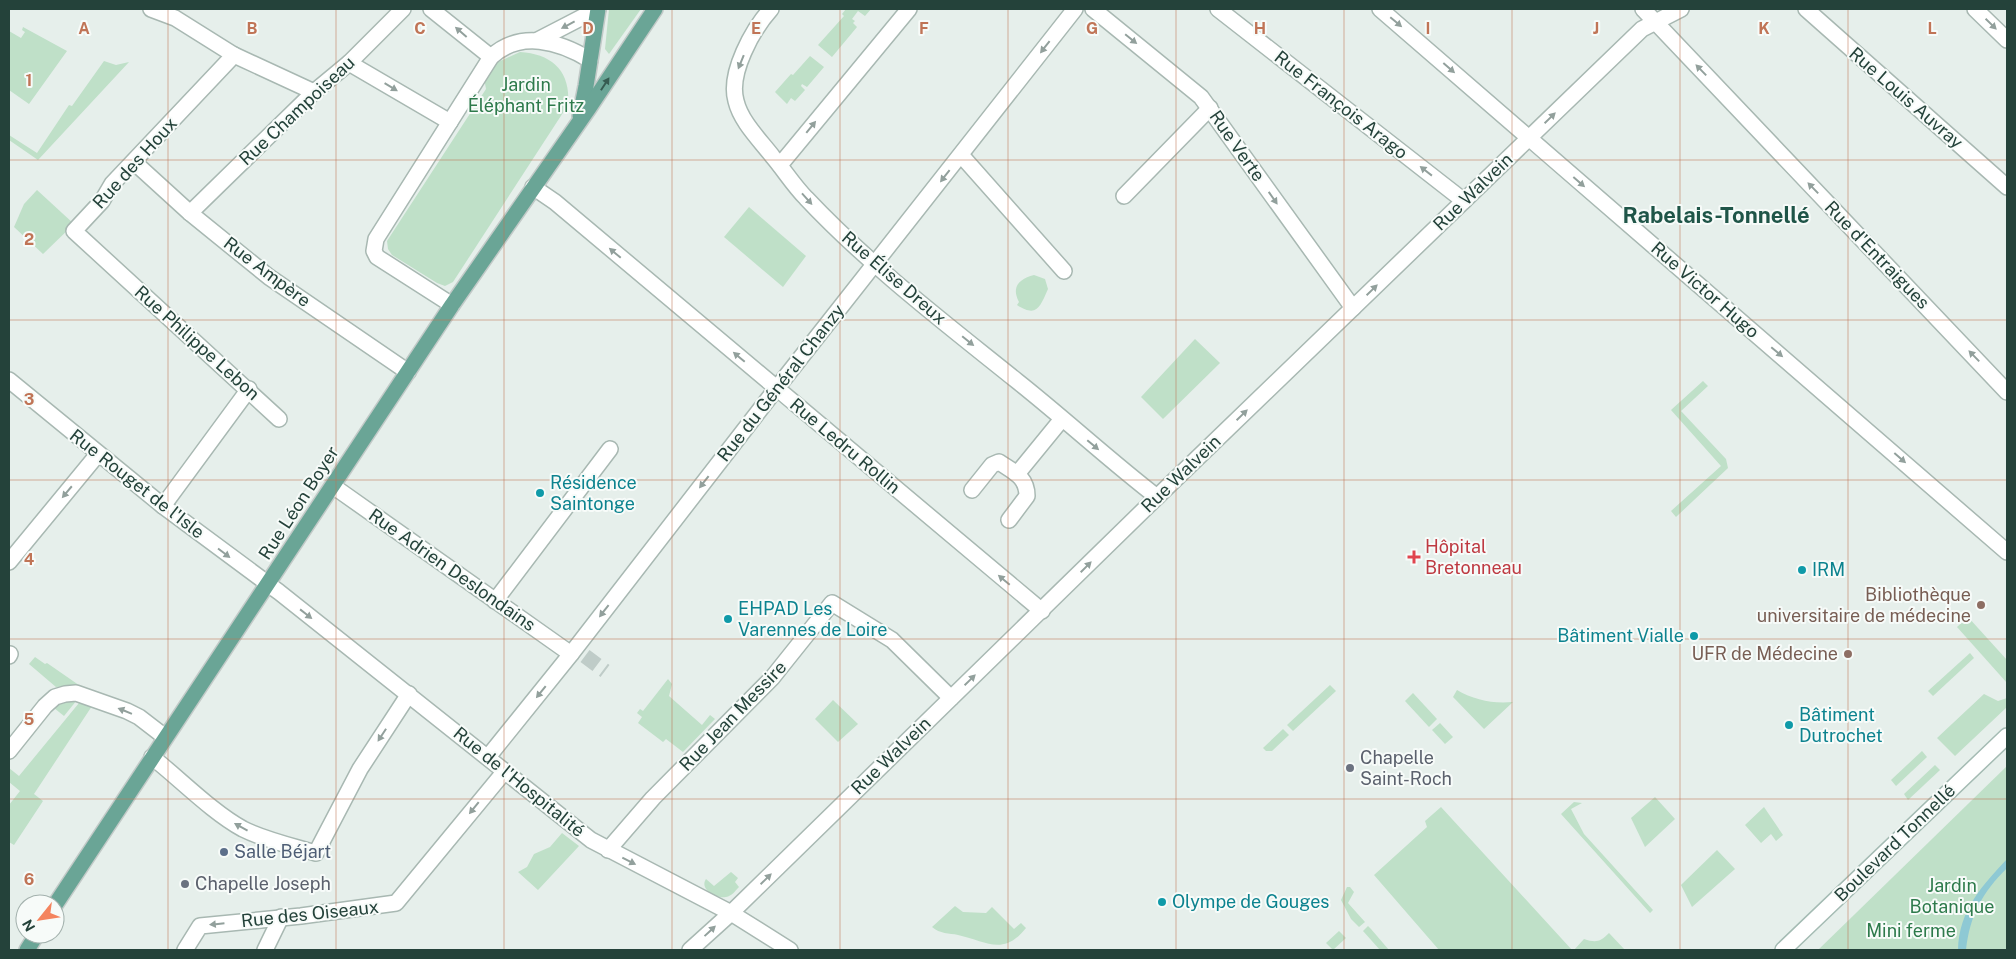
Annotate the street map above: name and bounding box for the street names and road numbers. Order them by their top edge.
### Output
street label: Rue Louis Auvray [1845,43,1968,153]
street label: Rue François Arago [1271,46,1412,163]
street label: Rue Champoiseau [235,52,359,170]
street label: Rue Verte [1205,106,1269,185]
street label: Rue des Houx [88,113,181,213]
street label: Rue Walvein [1429,149,1517,235]
street label: Rue d'Entraigues [1821,196,1934,313]
street label: Rue Élise Dreux [838,226,951,329]
street label: Rue Ampère [220,232,315,311]
street label: Rue Victor Hugo [1647,237,1764,342]
street label: Rue Philippe Lebon [131,281,264,404]
street label: Rue du Général Chanzy [713,300,849,466]
street label: Rue Ledru Rollin [786,393,905,498]
street label: Rue Rouget de l'Isle [66,425,209,543]
street label: Rue Walvein [1137,431,1225,517]
street label: Rue Léon Boyer [254,442,343,563]
street label: Rue Adrien Deslondains [365,504,540,635]
street label: Rue Jean Messire [675,656,790,775]
street label: Rue Walvein [847,713,935,799]
street label: Rue de l'Hospitalité [449,722,589,841]
street label: Boulevard Tonnellé [1830,780,1959,906]
street label: Rue des Oiseaux [240,896,380,931]

